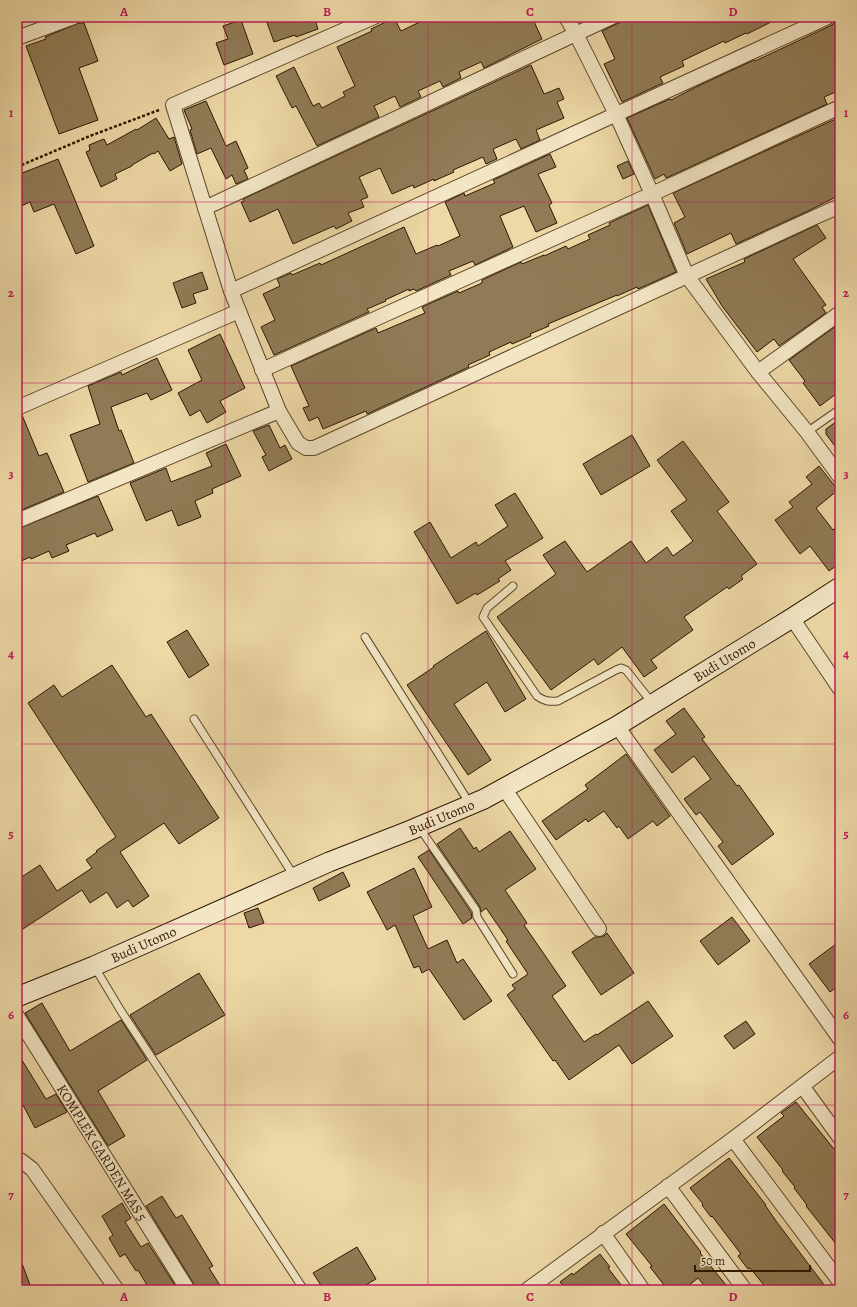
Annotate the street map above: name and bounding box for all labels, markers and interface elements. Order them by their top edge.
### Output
text: A [119,3,129,20]
text: B [323,3,331,20]
text: C [526,3,534,20]
text: D [728,3,738,20]
text: 1 [9,104,14,121]
text: 1 [844,104,849,121]
text: 2 [8,284,15,301]
text: 2 [843,284,850,301]
text: 3 [8,465,14,482]
text: 3 [843,465,849,482]
street label: Budi Utomo [689,633,759,686]
text: 4 [8,645,14,662]
text: 4 [843,645,849,662]
street label: Budi Utomo [405,795,477,840]
text: 5 [8,825,14,842]
text: 5 [843,825,849,842]
street label: Budi Utomo [108,921,179,967]
text: 6 [8,1006,14,1023]
text: 6 [843,1006,849,1023]
street label: KOMPLEK GARDEN MAS 5 [52,1081,152,1225]
text: 7 [8,1186,14,1203]
text: 7 [843,1186,849,1203]
scale bar [695,1247,810,1273]
text: 50 m [701,1253,725,1269]
text: A [119,1288,129,1305]
text: B [323,1288,331,1305]
text: C [526,1288,534,1305]
text: D [728,1288,738,1305]

